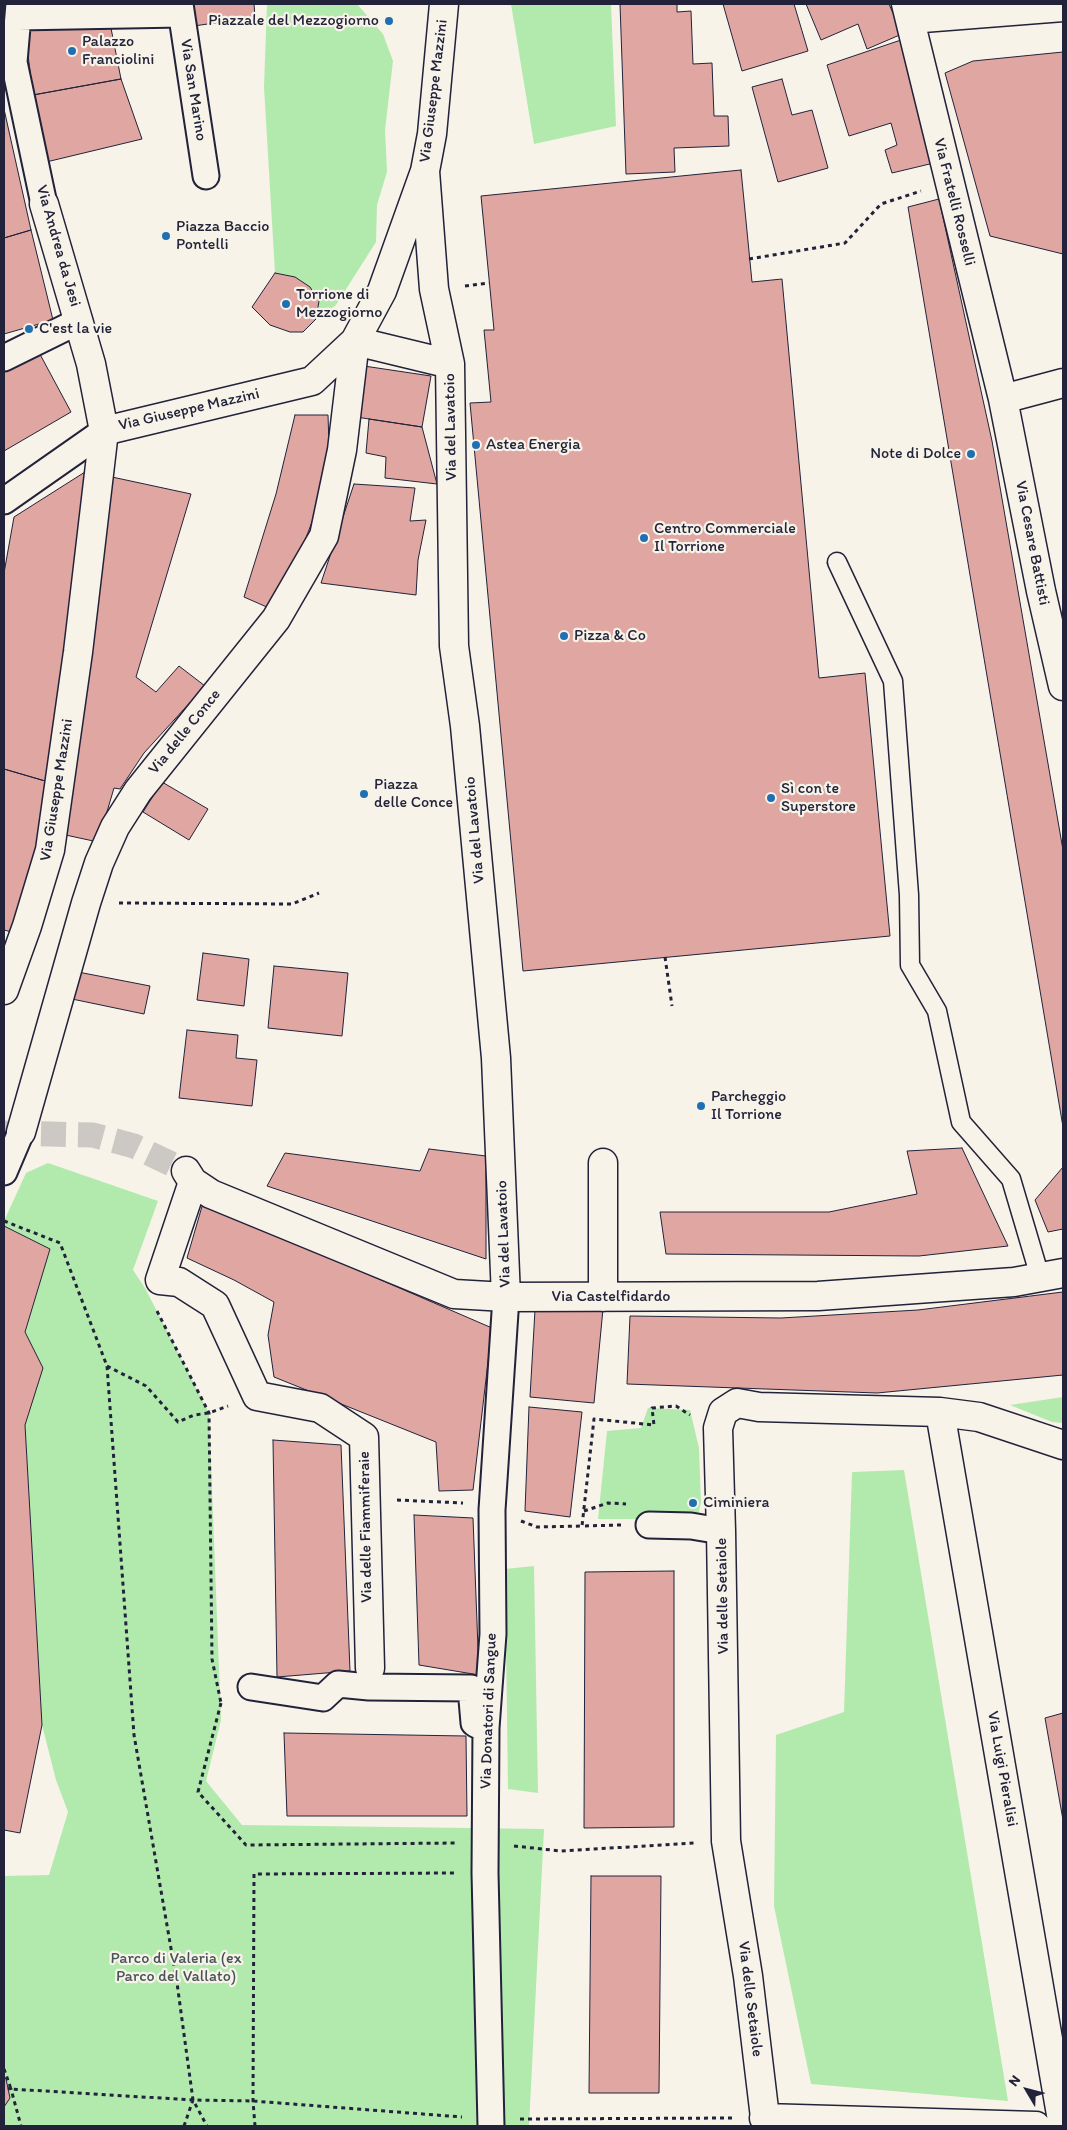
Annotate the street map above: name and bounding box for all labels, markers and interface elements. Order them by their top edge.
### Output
place label: Piazzale del Mezzogiorno [208,11,379,31]
marker: Piazzale del Mezzogiorno [383,15,395,27]
street label: Via Giuseppe Mazzini [416,18,452,164]
place label: Palazzo Franciolini [82,32,154,70]
street label: Via San Marino [175,38,211,142]
marker: Palazzo Franciolini [66,45,78,57]
street label: Via Fratelli Rosselli [929,136,979,268]
street label: Via Andrea da Jesi [31,183,85,309]
place label: Piazza Baccio Pontelli [176,217,269,255]
marker: Piazza Baccio Pontelli [160,230,172,242]
place label: Torrione di Mezzogiorno [296,285,382,323]
marker: Torrione di Mezzogiorno [280,298,292,310]
place label: C'est la vie [39,319,112,339]
marker: C'est la vie [23,323,35,335]
street label: Via del Lavatoio [440,373,462,481]
street label: Via Giuseppe Mazzini [117,384,261,436]
place label: Astea Energia [486,435,581,455]
marker: Astea Energia [470,439,482,451]
place label: Note di Dolce [870,444,961,464]
marker: Note di Dolce [965,448,977,460]
street label: Via Cesare Battisti [1011,479,1053,607]
place label: Centro Commerciale Il Torrione [654,519,796,557]
marker: Centro Commerciale Il Torrione [638,532,650,544]
place label: Pizza & Co [574,626,646,646]
marker: Pizza & Co [558,630,570,642]
street label: Via delle Conce [145,686,225,778]
street label: Via Giuseppe Mazzini [36,717,78,863]
place label: Piazza delle Conce [374,775,453,813]
street label: Via del Lavatoio [461,776,489,884]
place label: Sì con te Superstore [781,779,856,817]
marker: Piazza delle Conce [358,788,370,800]
marker: Sì con te Superstore [765,792,777,804]
place label: Parcheggio Il Torrione [711,1087,786,1125]
marker: Parcheggio Il Torrione [695,1100,707,1112]
street label: Via del Lavatoio [493,1180,515,1288]
street label: Via Castelfidardo [551,1287,671,1307]
street label: Via delle Fiammiferaie [355,1451,377,1603]
place label: Ciminiera [703,1493,769,1513]
marker: Ciminiera [687,1497,699,1509]
street label: Via delle Setaiole [712,1538,734,1654]
street label: Via Donatori di Sangue [477,1633,501,1789]
street label: Via Luigi Pieralisi [982,1710,1022,1828]
street label: Via delle Setaiole [733,1940,767,2058]
park label: Parco di Valeria (ex Parco del Vallato) [111,1949,241,1987]
north arrow [1002,2065,1052,2115]
text: N [1005,2072,1024,2090]

